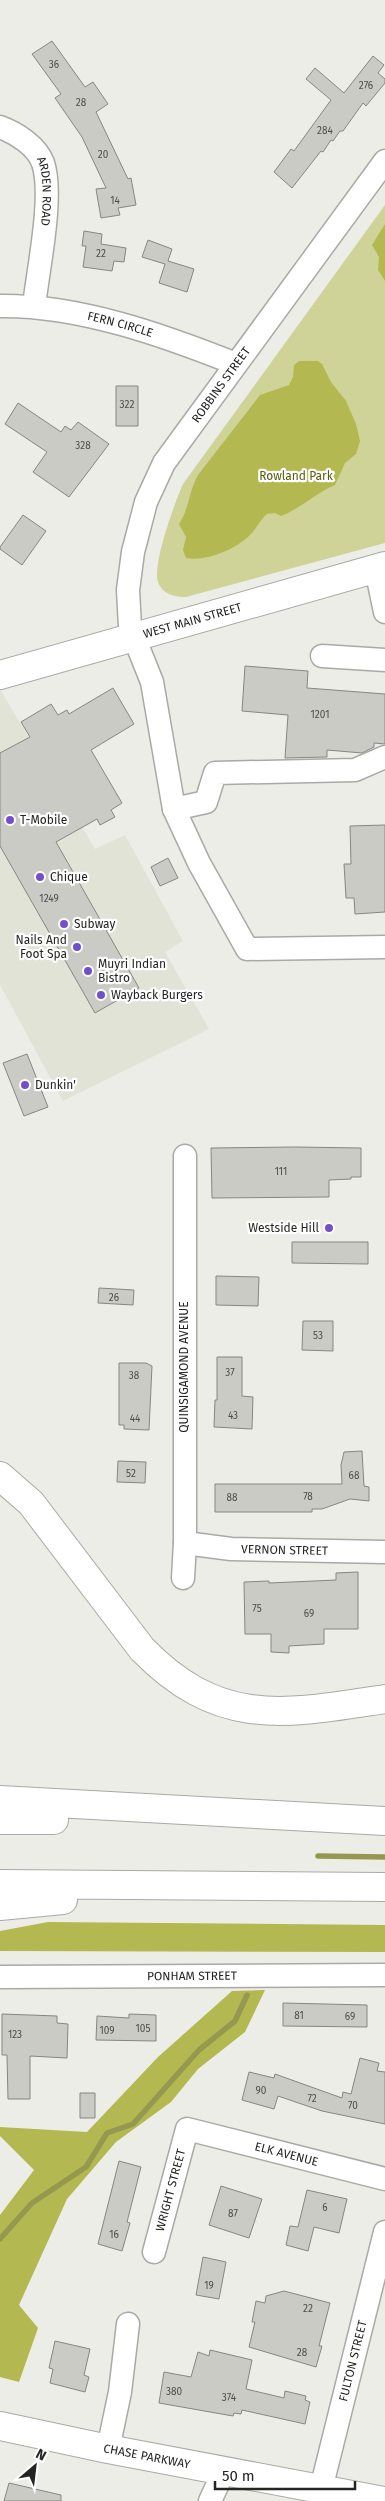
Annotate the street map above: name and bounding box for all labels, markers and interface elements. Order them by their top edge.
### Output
house number: 36 [49,59,59,71]
house number: 276 [359,80,373,92]
house number: 28 [76,97,87,109]
house number: 284 [317,125,334,137]
house number: 20 [98,149,109,161]
street label: ARDEN ROAD [34,154,54,227]
house number: 14 [110,195,121,207]
house number: 22 [96,248,106,260]
street label: FERN CIRCLE [86,309,155,340]
street label: ROBBINS STREET [189,344,254,426]
house number: 322 [120,399,134,411]
house number: 328 [75,440,91,452]
park label: Rowland Park [259,469,334,483]
street label: WEST MAIN STREET [141,600,244,641]
house number: 1201 [311,709,329,721]
place label: T-Mobile [20,813,67,827]
marker: T-Mobile [4,814,16,826]
place label: Chique [50,870,88,884]
marker: Chique [34,871,46,883]
house number: 1249 [39,893,59,905]
place label: Subway [74,917,115,931]
marker: Subway [58,918,70,930]
place label: Nails And Foot Spa [16,933,67,961]
marker: Nails And Foot Spa [71,941,83,953]
place label: Muyri Indian Bistro [98,957,166,985]
marker: Muyri Indian Bistro [82,965,94,977]
place label: Wayback Burgers [111,988,203,1002]
marker: Wayback Burgers [95,989,107,1001]
place label: Dunkin' [35,1078,76,1092]
marker: Dunkin' [19,1079,31,1091]
house number: 111 [275,1166,287,1178]
place label: Westside Hill [248,1221,319,1235]
marker: Westside Hill [323,1222,335,1234]
house number: 26 [109,1292,119,1304]
street label: QUINSIGAMOND AVENUE [177,1301,191,1433]
house number: 53 [313,1330,323,1342]
house number: 37 [225,1367,235,1379]
house number: 38 [129,1370,140,1382]
house number: 43 [228,1410,238,1422]
house number: 44 [130,1413,141,1425]
house number: 52 [126,1468,136,1480]
house number: 68 [349,1470,360,1482]
house number: 78 [303,1491,313,1503]
house number: 88 [226,1492,238,1504]
street label: VERNON STREET [241,1542,329,1558]
house number: 75 [252,1603,262,1615]
house number: 69 [304,1608,314,1620]
street label: PONHAM STREET [147,1969,238,1983]
house number: 81 [294,2010,304,2022]
house number: 69 [345,2011,355,2023]
house number: 105 [136,2023,150,2035]
house number: 109 [99,2025,115,2037]
house number: 123 [8,2029,22,2041]
house number: 90 [256,2085,267,2097]
house number: 72 [307,2093,317,2105]
house number: 70 [348,2100,358,2112]
street label: ELK AVENUE [253,2139,320,2169]
street label: WRIGHT STREET [153,2147,189,2233]
house number: 6 [322,2202,328,2214]
house number: 87 [228,2208,238,2220]
house number: 16 [109,2229,119,2241]
house number: 19 [204,2280,214,2292]
house number: 22 [303,2303,313,2315]
street label: FULTON STREET [336,2318,370,2403]
house number: 28 [297,2347,308,2359]
house number: 380 [166,2386,182,2398]
house number: 374 [222,2392,237,2404]
north arrow [10,2441,60,2491]
street label: CHASE PARKWAY [102,2441,192,2471]
text: N [33,2445,49,2465]
scale bar [215,2458,355,2490]
text: 50 m [222,2467,255,2485]

